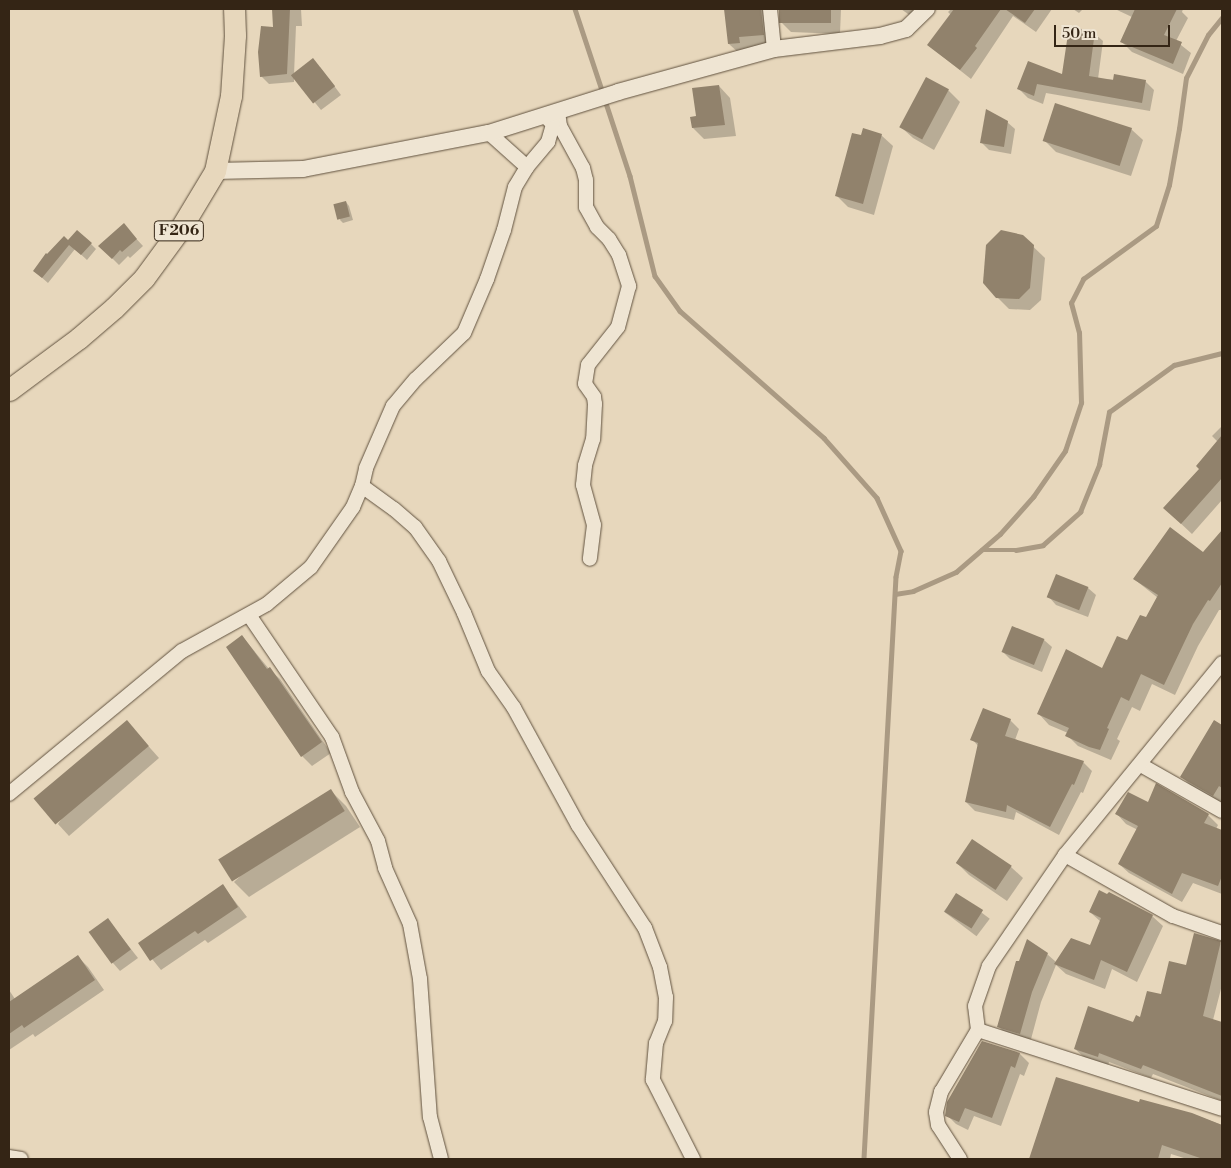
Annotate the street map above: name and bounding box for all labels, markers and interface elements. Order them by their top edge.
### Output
scale bar [1056,15,1172,47]
text: 50 m [1062,24,1096,43]
road number: F206 [153,218,205,244]

